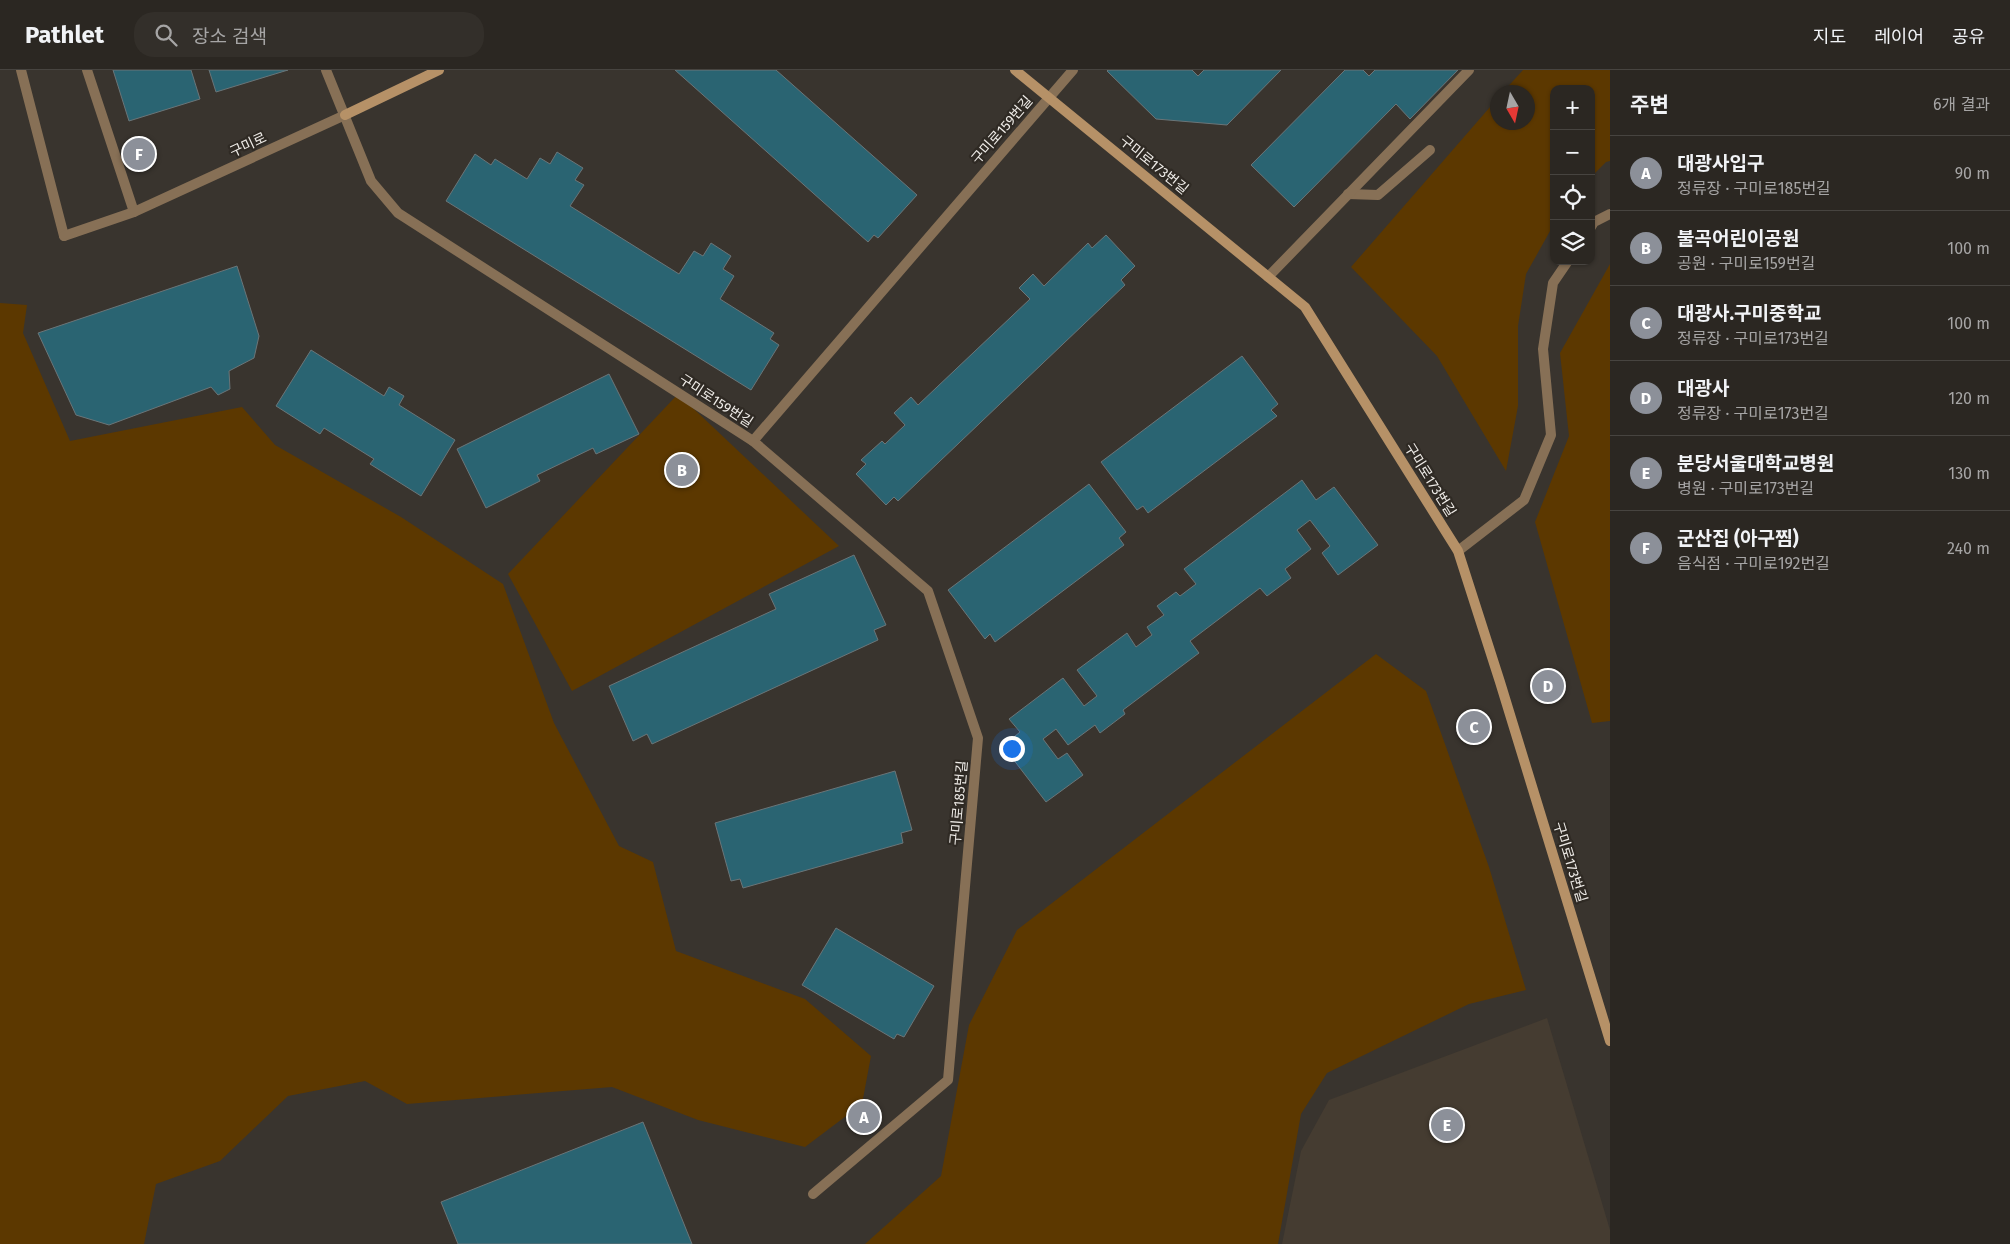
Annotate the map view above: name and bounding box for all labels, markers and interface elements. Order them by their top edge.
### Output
search box [134,12,484,57]
text: Pathlet [25,21,104,49]
icon: search [152,21,180,49]
text: 장소 검색 [192,25,267,48]
text: 지도 [1813,26,1846,48]
text: 레이어 [1874,26,1924,48]
text: 공유 [1952,26,1985,48]
north arrow [1490,85,1535,130]
map controls [1550,85,1595,265]
button: + [1550,85,1595,130]
street label: 구미로159번길 [968,92,1036,168]
text: 주변 [1630,92,1669,118]
text: 6개 결과 [1933,95,1990,114]
street label: 구미로 [227,129,269,161]
button: − [1550,130,1595,175]
street label: 구미로173번길 [1116,132,1192,198]
pin: F [123,135,155,173]
text: 대광사입구 [1677,152,1764,175]
text: A [1641,164,1651,183]
text: 90 m [1955,164,1990,183]
button: locate [1550,175,1595,220]
text: 정류장 · 구미로185번길 [1677,179,1831,198]
button: layers [1550,220,1595,265]
text: 불곡어린이공원 [1677,227,1799,250]
text: B [1641,239,1651,258]
text: 100 m [1947,239,1990,258]
text: 공원 · 구미로159번길 [1677,254,1815,273]
text: 대광사.구미중학교 [1677,302,1821,325]
text: C [1641,314,1651,333]
text: 100 m [1947,314,1990,333]
text: 정류장 · 구미로173번길 [1677,329,1829,348]
street label: 구미로159번길 [676,371,756,431]
text: 대광사 [1677,377,1729,400]
text: D [1641,389,1651,408]
text: 120 m [1948,389,1990,408]
text: 정류장 · 구미로173번길 [1677,404,1829,423]
street label: 구미로173번길 [1401,440,1459,520]
pin: B [666,451,698,489]
text: 분당서울대학교병원 [1677,452,1834,475]
text: E [1642,464,1650,483]
text: 130 m [1948,464,1990,483]
text: 병원 · 구미로173번길 [1677,479,1814,498]
text: 군산집 (아구찜) [1677,527,1799,550]
text: F [1642,539,1650,558]
text: 240 m [1947,539,1990,558]
text: 음식점 · 구미로192번길 [1677,554,1830,573]
pin: D [1532,667,1564,705]
pin: C [1458,708,1490,746]
your location [999,736,1025,762]
street label: 구미로185번길 [947,760,971,846]
street label: 구미로173번길 [1550,820,1590,904]
pin: A [848,1098,880,1136]
pin: E [1431,1106,1463,1144]

